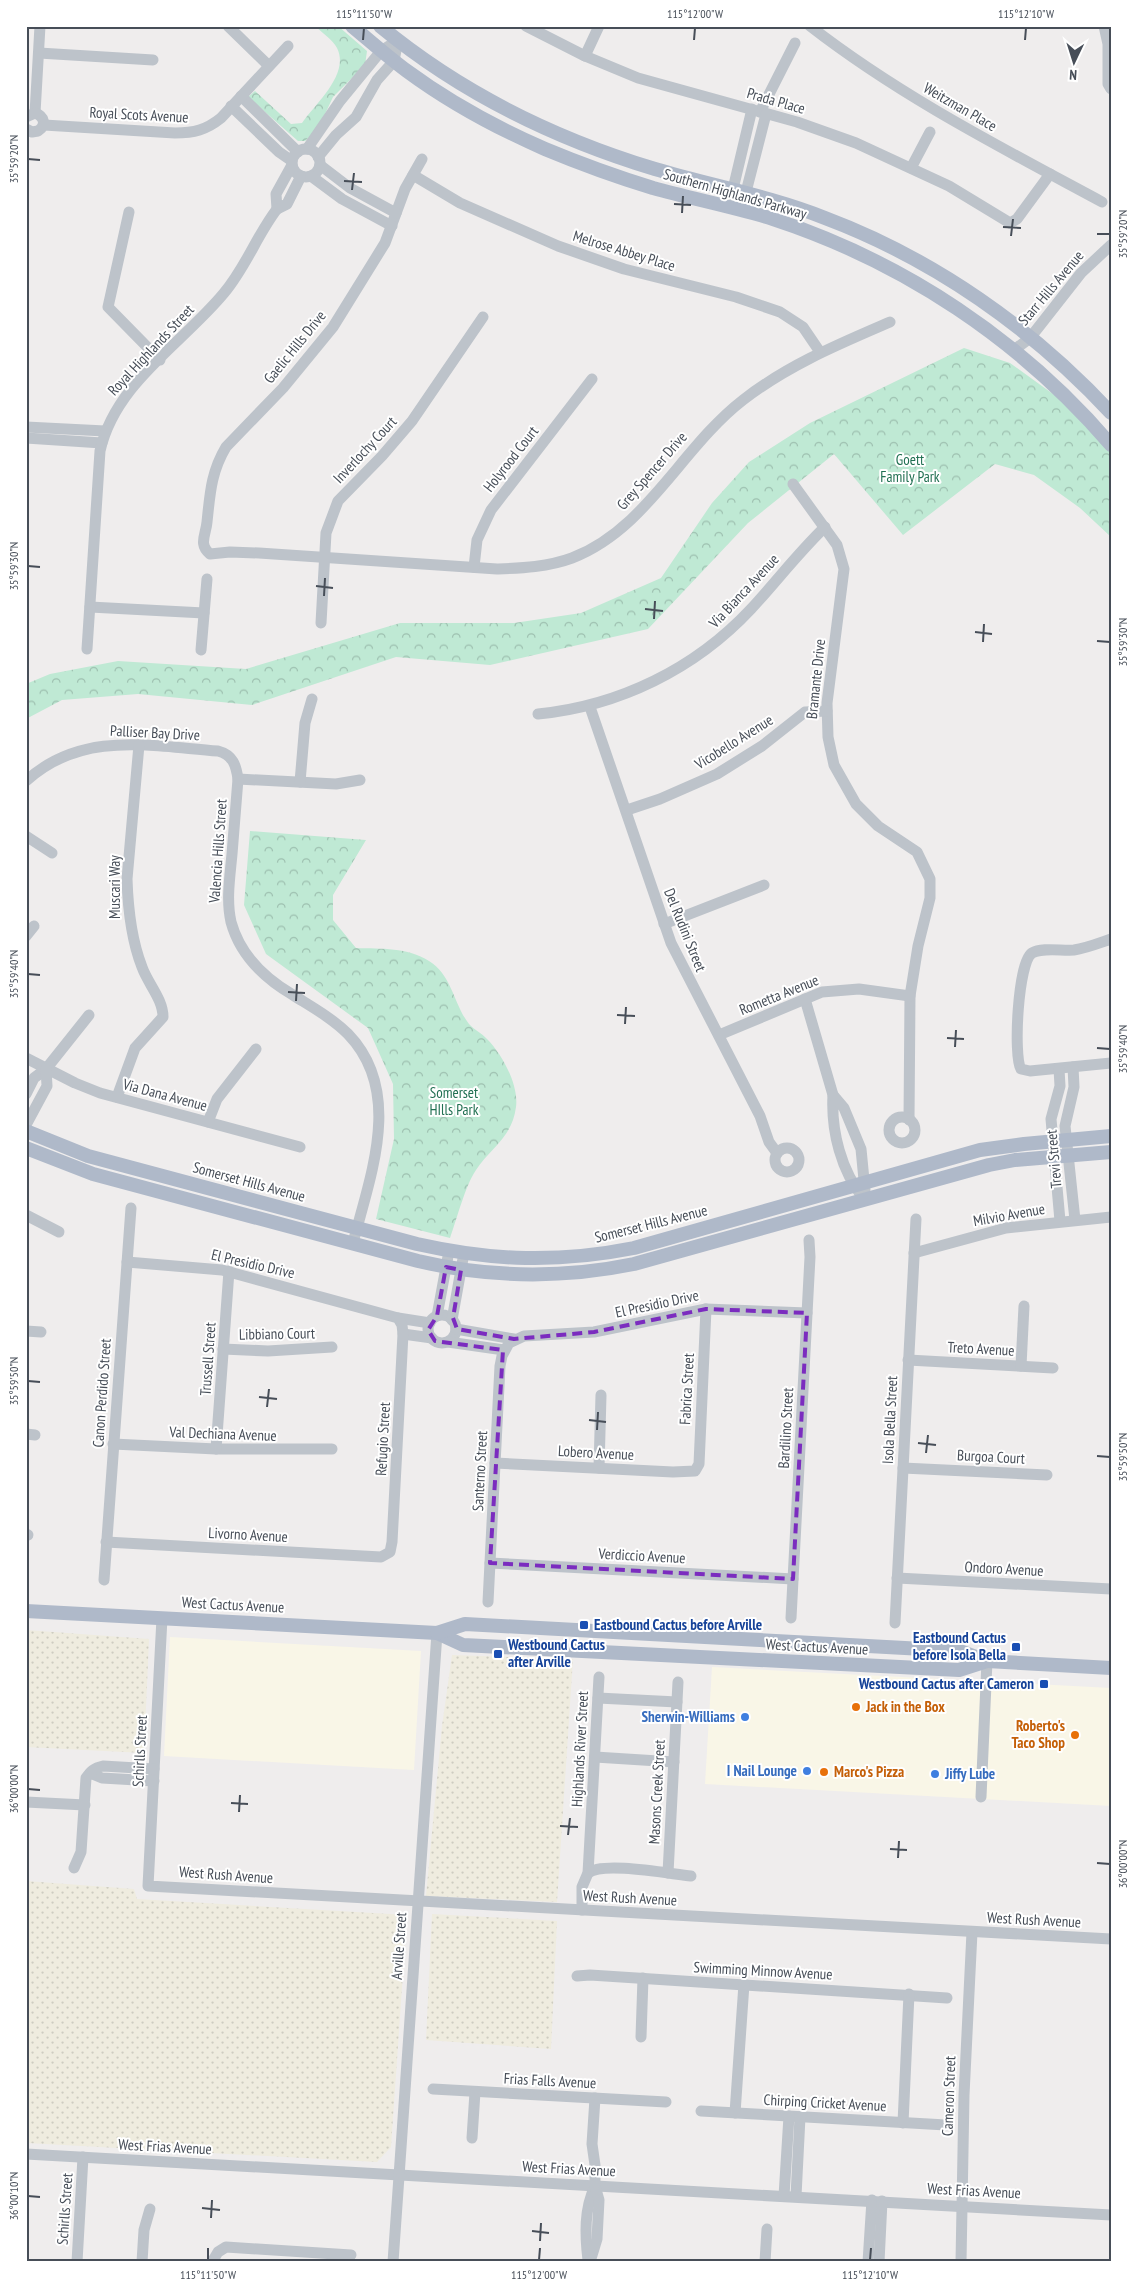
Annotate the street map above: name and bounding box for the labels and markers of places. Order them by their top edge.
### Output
place label: Eastbound Cactus before Arville [594,1615,762,1634]
marker: Eastbound Cactus before Arville [578,1619,590,1631]
place label: Eastbound Cactus before Isola Bella [913,1628,1006,1664]
place label: Westbound Cactus after Arville [507,1635,605,1671]
marker: Eastbound Cactus before Isola Bella [1010,1641,1022,1653]
marker: Westbound Cactus after Arville [492,1648,504,1660]
place label: Westbound Cactus after Cameron [858,1674,1034,1693]
marker: Westbound Cactus after Cameron [1038,1678,1050,1690]
place label: Jack in the Box [865,1697,945,1716]
marker: Jack in the Box [850,1701,862,1713]
place label: Sherwin-Williams [641,1707,735,1726]
marker: Sherwin-Williams [739,1711,751,1723]
place label: Roberto's Taco Shop [1011,1716,1065,1752]
marker: Roberto's Taco Shop [1069,1729,1081,1741]
place label: I Nail Lounge [727,1761,797,1780]
place label: Marco's Pizza [834,1762,904,1781]
place label: Jiffy Lube [944,1764,995,1783]
marker: I Nail Lounge [801,1765,813,1777]
marker: Marco's Pizza [818,1766,830,1778]
marker: Jiffy Lube [929,1768,941,1780]

